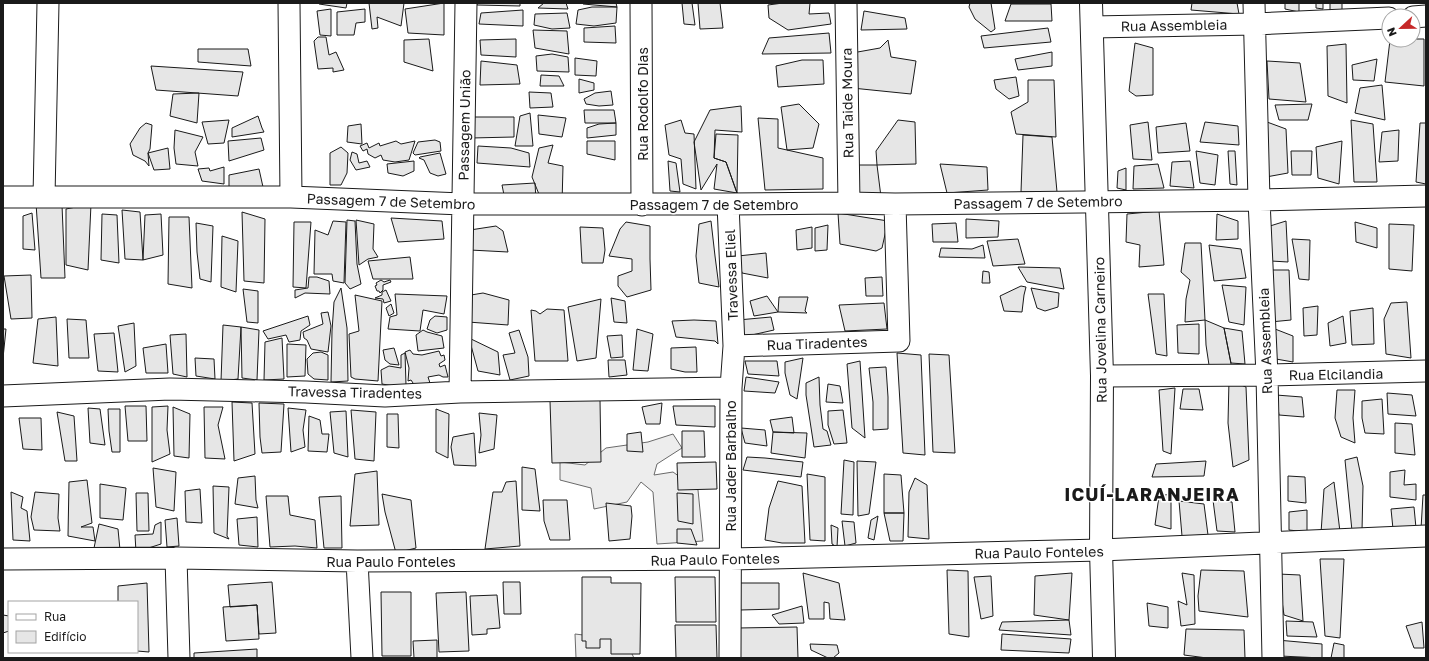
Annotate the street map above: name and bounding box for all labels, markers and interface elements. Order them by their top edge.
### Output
north arrow [1381,8,1421,48]
street label: Rua Assembleia [1121,16,1227,34]
text: N [1384,26,1399,38]
street label: Rua Rodolfo Dias [634,47,651,161]
street label: Rua Taide Moura [838,48,856,158]
street label: Passagem União [455,69,473,181]
street label: Passagem 7 de Setembro [306,190,476,212]
street label: Passagem 7 de Setembro [953,192,1123,212]
street label: Passagem 7 de Setembro [630,196,798,213]
street label: Travessa Eliel [721,229,741,321]
street label: Rua Jovelina Carneiro [1090,257,1110,403]
street label: Rua Assembleia [1255,287,1275,395]
street label: Rua Tiradentes [766,333,868,353]
street label: Rua Elcilandia [1289,365,1383,383]
street label: Travessa Tiradentes [288,382,422,402]
street label: Rua Jader Barbalho [722,400,739,532]
district label: ICUÍ-LARANJEIRA [1064,483,1240,505]
street label: Rua Paulo Fonteles [974,542,1104,562]
street label: Rua Paulo Fonteles [650,549,780,569]
street label: Rua Paulo Fonteles [326,553,456,570]
legend [8,601,138,653]
text: Rua [44,609,66,624]
text: Edifício [44,629,86,644]

